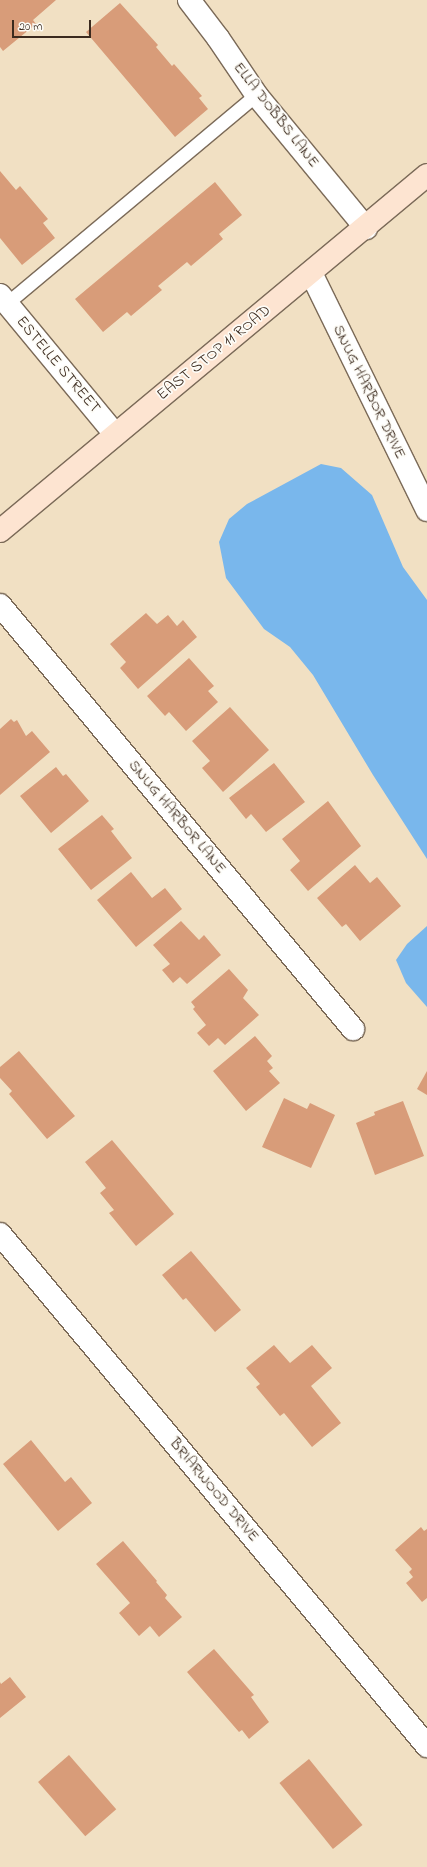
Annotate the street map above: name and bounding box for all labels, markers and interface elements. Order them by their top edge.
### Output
scale bar [14,12,93,38]
text: 20 m [19,18,42,36]
street label: ELLA DOBBS LANE [229,58,323,172]
street label: EAST STOP 11 ROAD [153,301,275,405]
street label: ESTELLE STREET [12,312,104,418]
street label: SNUG HARBOR DRIVE [328,322,410,462]
street label: SNUG HARBOR LANE [124,756,230,878]
street label: BRIARWOOD DRIVE [165,1434,263,1546]

